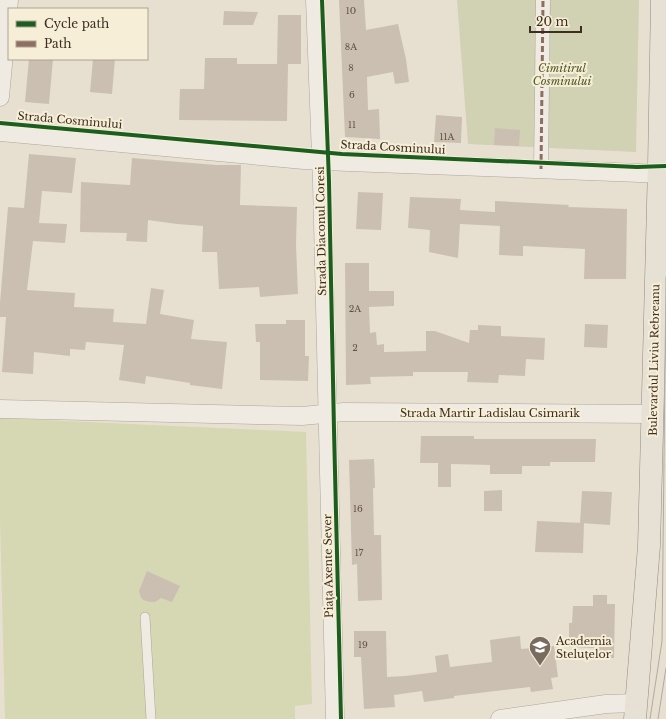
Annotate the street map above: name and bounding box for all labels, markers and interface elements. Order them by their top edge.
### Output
house number: 10 [346,5,356,16]
legend [8,8,148,60]
scale bar [530,8,581,34]
text: 20 m [536,14,568,29]
text: Cycle path [44,16,109,31]
text: Path [44,36,72,51]
house number: 8A [345,41,358,52]
park label: Cimitirul Cosminului [533,61,591,88]
house number: 8 [348,62,354,73]
house number: 6 [349,89,355,100]
street label: Strada Cosminului [17,108,123,132]
house number: 11 [348,119,356,130]
house number: 11A [440,131,456,142]
street label: Strada Cosminului [340,137,446,157]
street label: Strada Diaconul Coresi [313,166,329,296]
street label: Bulevardul Liviu Rebreanu [646,283,662,436]
house number: 2A [349,303,362,314]
house number: 2 [352,342,358,353]
street label: Strada Martir Ladislau Csimarik [400,406,580,420]
house number: 16 [353,503,363,514]
street label: Piața Axente Sever [320,513,336,618]
house number: 17 [355,547,364,558]
school or university icon: Academia Steluțelor [527,634,553,667]
place label: Academia Steluțelor [555,634,613,661]
house number: 19 [358,639,368,650]

